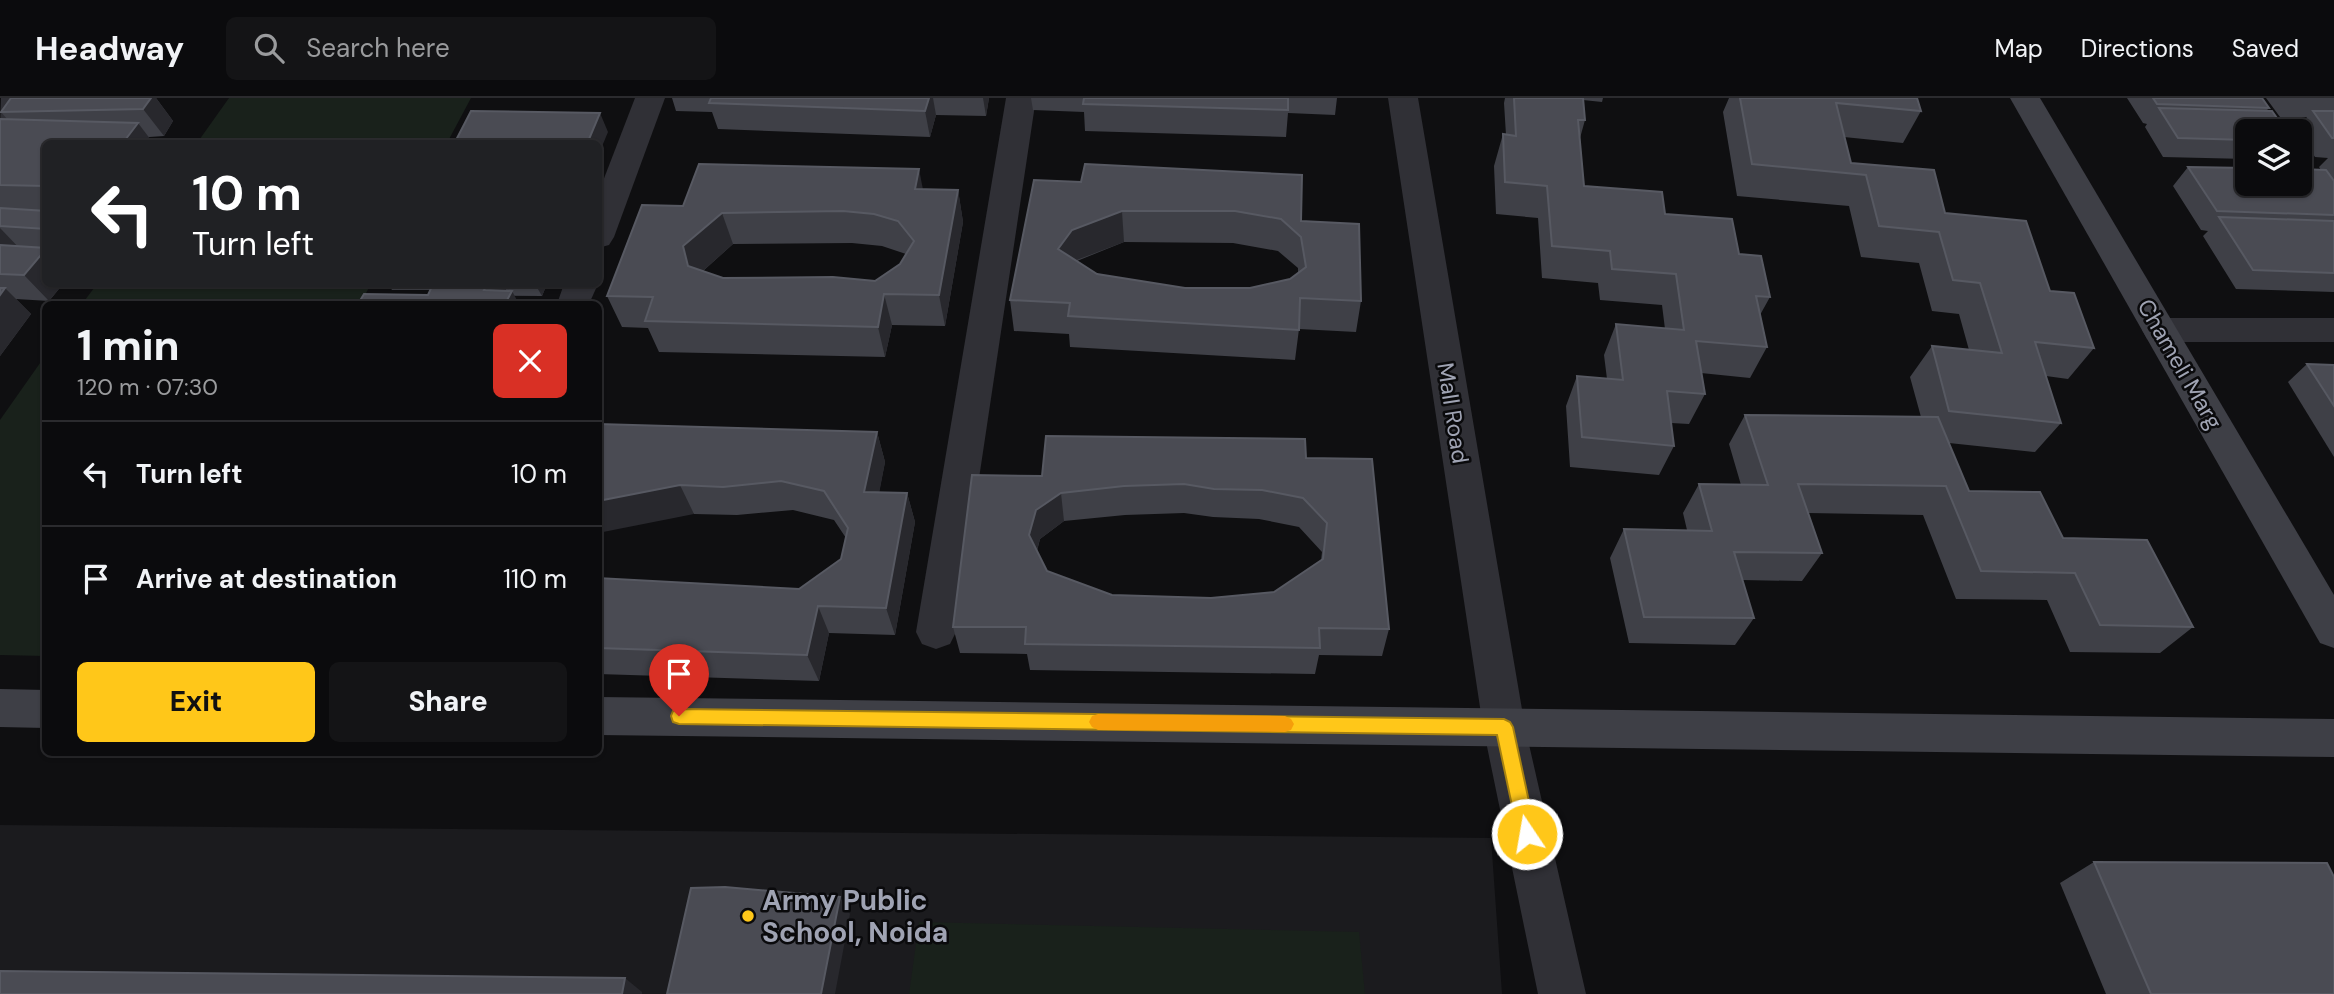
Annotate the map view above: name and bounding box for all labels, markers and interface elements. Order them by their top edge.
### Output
search box [226,17,716,80]
text: Headway [35,27,184,70]
icon: search [250,29,288,67]
text: Search here [306,31,450,65]
text: Map [1995,33,2043,64]
text: Directions [2081,33,2194,64]
text: Saved [2232,33,2299,64]
map controls [2235,119,2312,196]
button: layers [2235,119,2312,196]
text: 10 m [192,161,302,225]
icon: left [77,168,168,259]
text: Turn left [192,223,314,265]
street label: Chameli Marg [2131,294,2229,435]
text: 1 min [77,318,180,373]
button: close [493,324,567,398]
street label: Mall Road [1430,360,1476,466]
text: 120 m · 07:30 [77,372,218,402]
icon: left [77,455,115,493]
text: Turn left [136,457,243,491]
text: 10 m [511,457,567,491]
icon: arrive [77,560,115,598]
text: Arrive at destination [136,562,397,596]
text: 110 m [503,562,567,596]
pin [649,644,709,716]
icon: arrive [660,655,698,693]
button: Exit [77,662,315,742]
button: Share [329,662,567,742]
position arrow [1490,797,1564,871]
place label: Army Public School, Noida [762,882,948,951]
marker: Army Public School, Noida [740,908,756,924]

